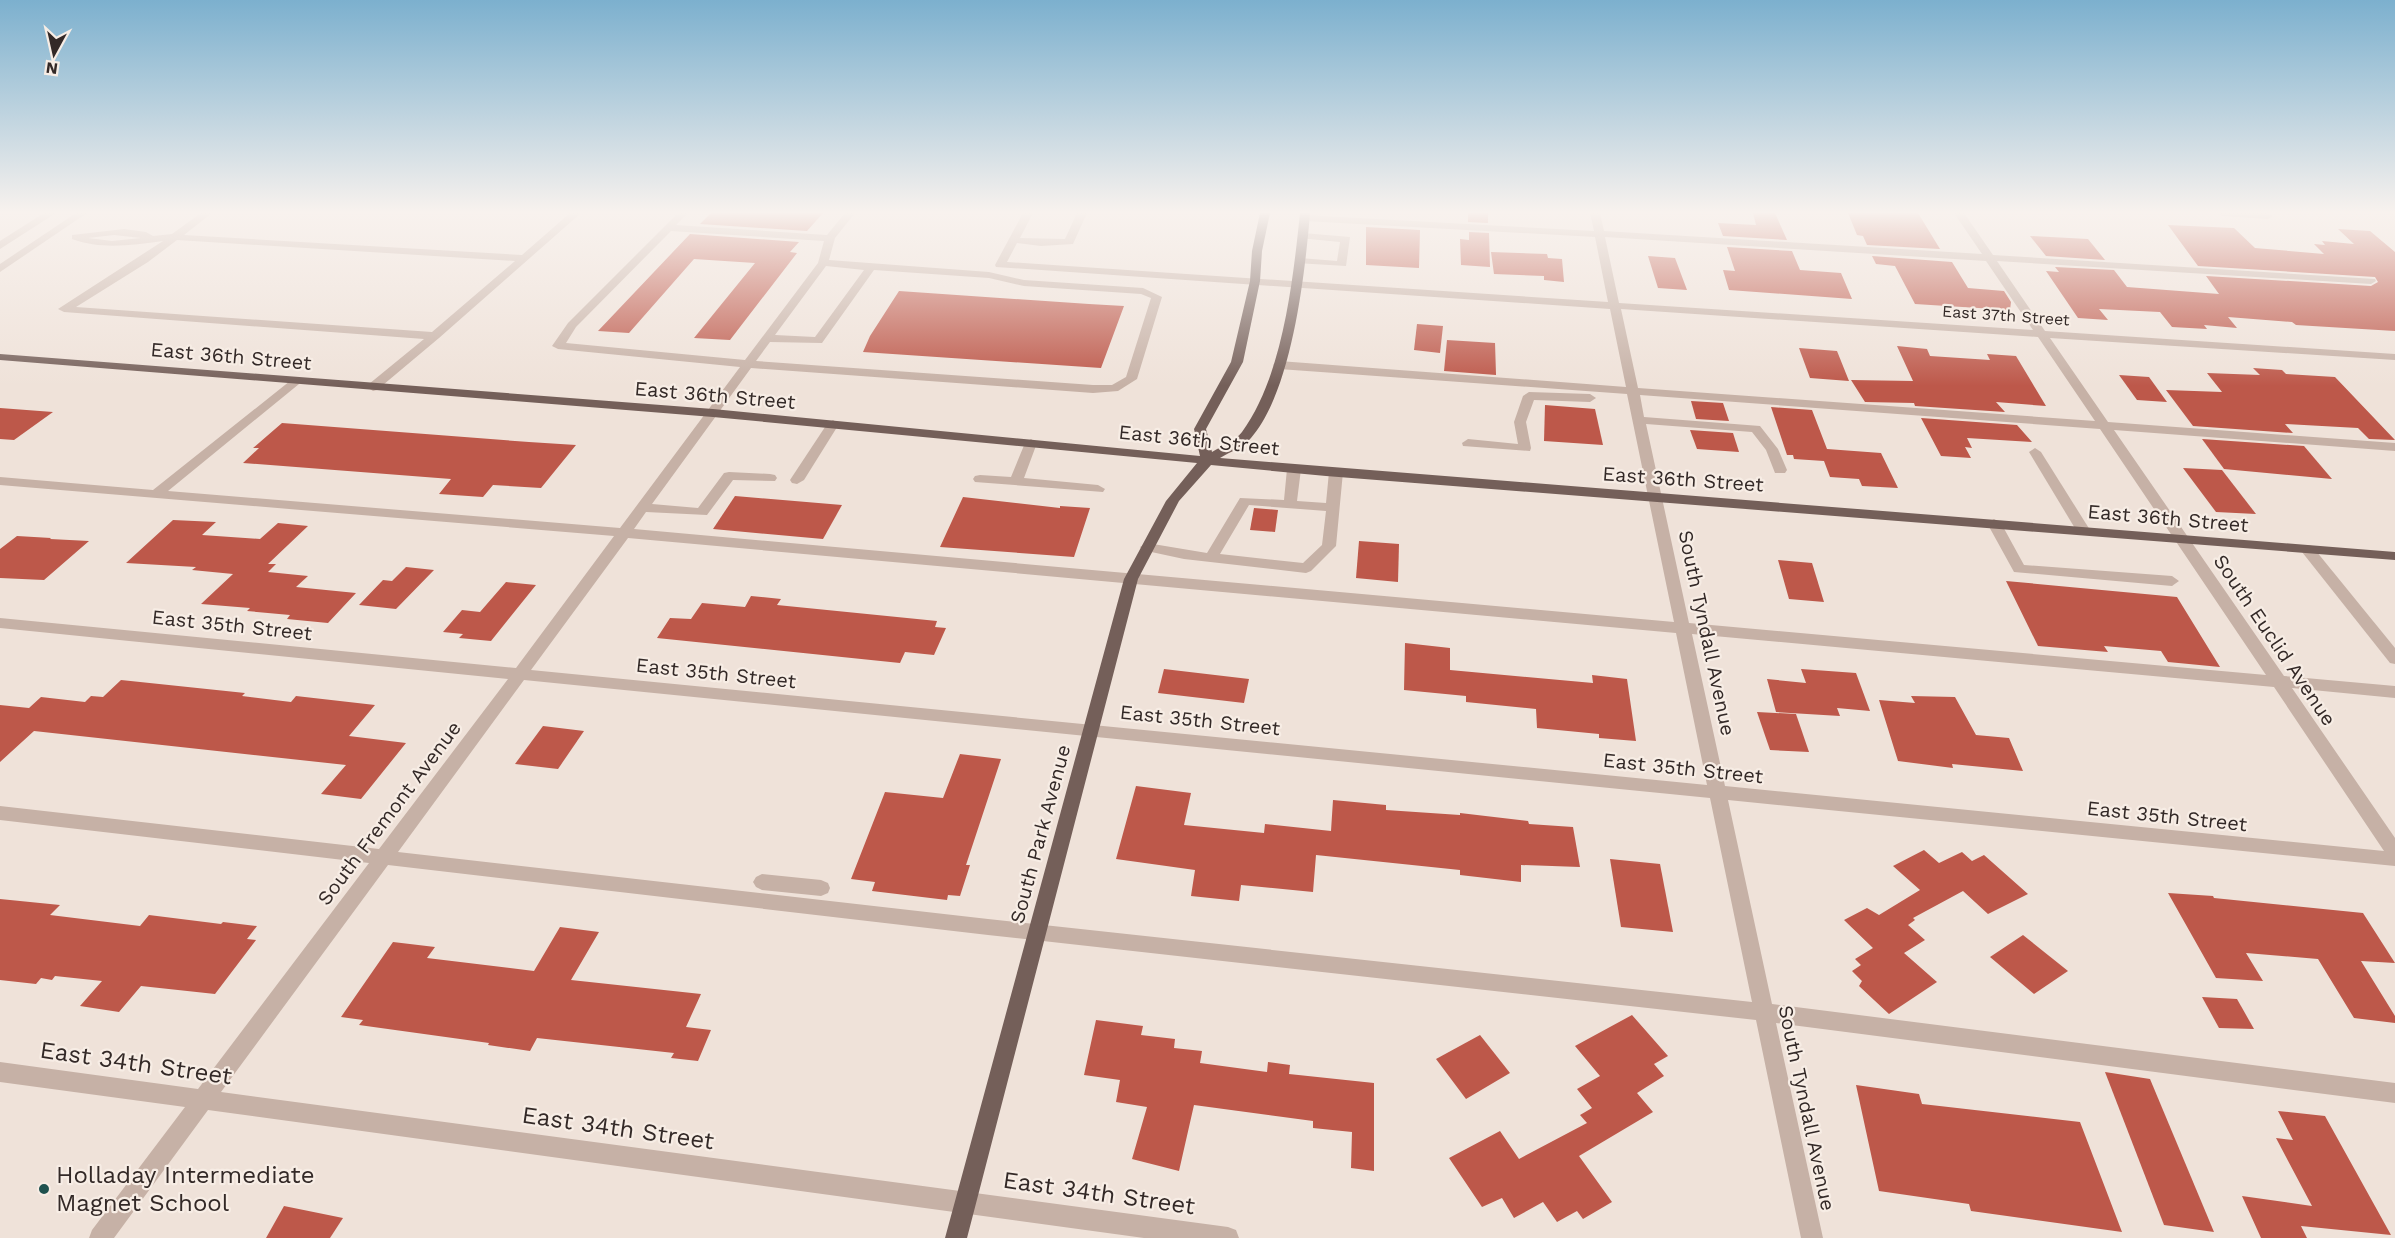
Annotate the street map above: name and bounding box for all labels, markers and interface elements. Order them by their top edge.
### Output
north arrow [24,24,84,84]
text: N [45,58,59,79]
street label: East 37th Street [1942,302,2071,329]
street label: East 36th Street [150,337,313,375]
street label: East 36th Street [634,376,797,414]
street label: East 36th Street [1117,420,1281,460]
street label: East 36th Street [1602,461,1765,497]
street label: East 36th Street [2087,499,2250,537]
street label: South Tyndall Avenue [1673,528,1741,738]
street label: South Euclid Avenue [2209,550,2341,730]
street label: East 35th Street [151,605,314,645]
street label: East 35th Street [635,653,798,693]
street label: East 35th Street [1119,700,1282,740]
street label: South Fremont Avenue [312,716,466,910]
street label: South Park Avenue [1005,742,1075,926]
street label: East 35th Street [1602,748,1765,788]
street label: East 35th Street [2086,796,2249,836]
street label: South Tyndall Avenue [1773,1003,1841,1213]
street label: East 34th Street [38,1036,234,1090]
street label: East 34th Street [520,1101,716,1155]
place label: Holladay Intermediate Magnet School [56,1161,315,1217]
street label: East 34th Street [1001,1166,1197,1220]
marker: Holladay Intermediate Magnet School [37,1182,51,1196]

